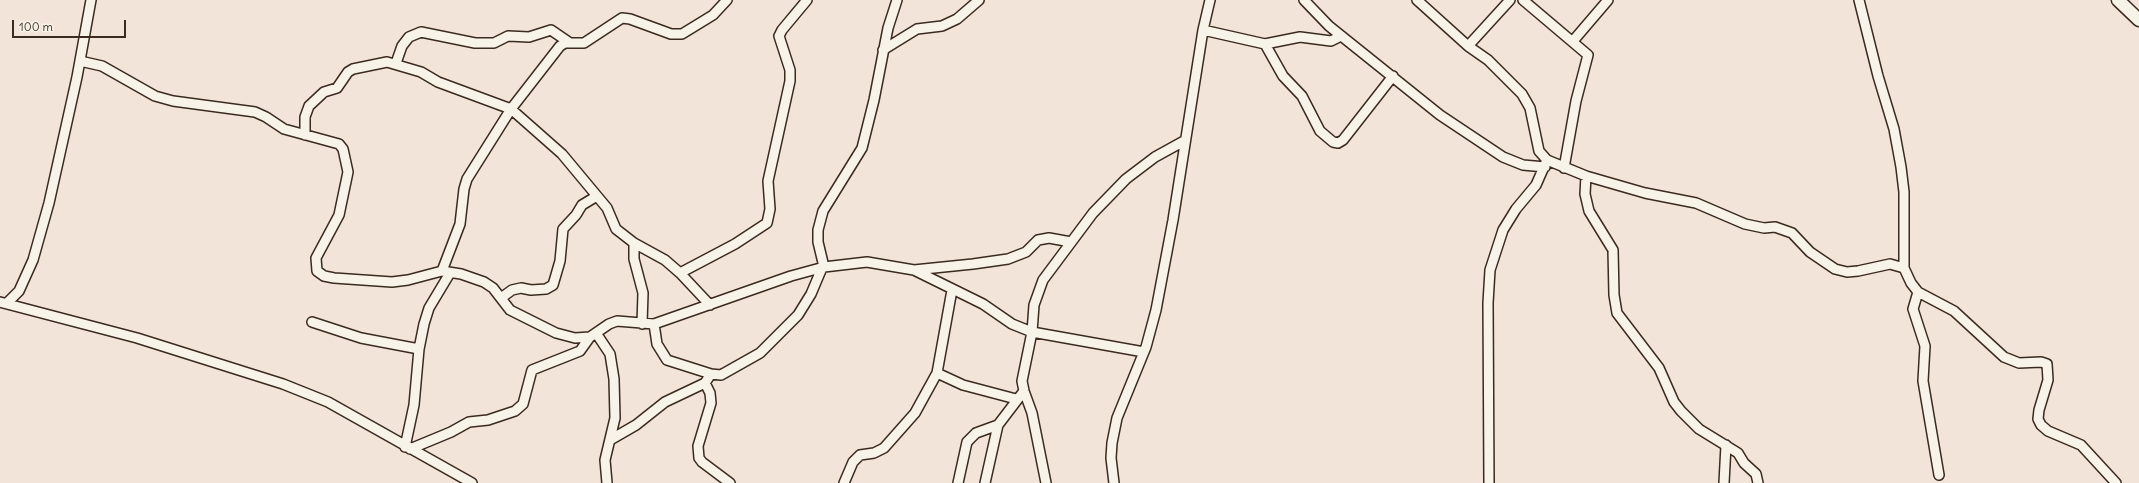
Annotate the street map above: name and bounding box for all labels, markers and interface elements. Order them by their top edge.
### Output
scale bar [14,12,128,38]
text: 100 m [19,19,53,34]

